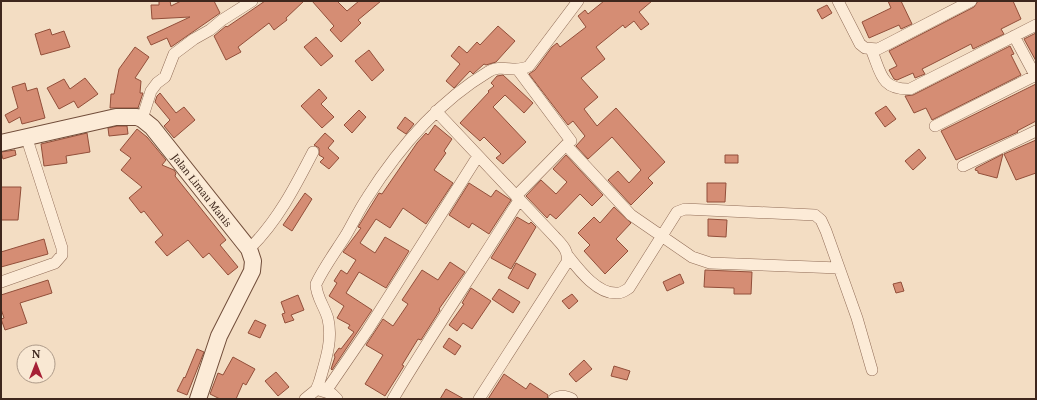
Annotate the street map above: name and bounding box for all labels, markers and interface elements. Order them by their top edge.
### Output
street label: Jalan Limau Manis [168,150,235,230]
north arrow [16,344,56,384]
text: N [32,346,41,361]

